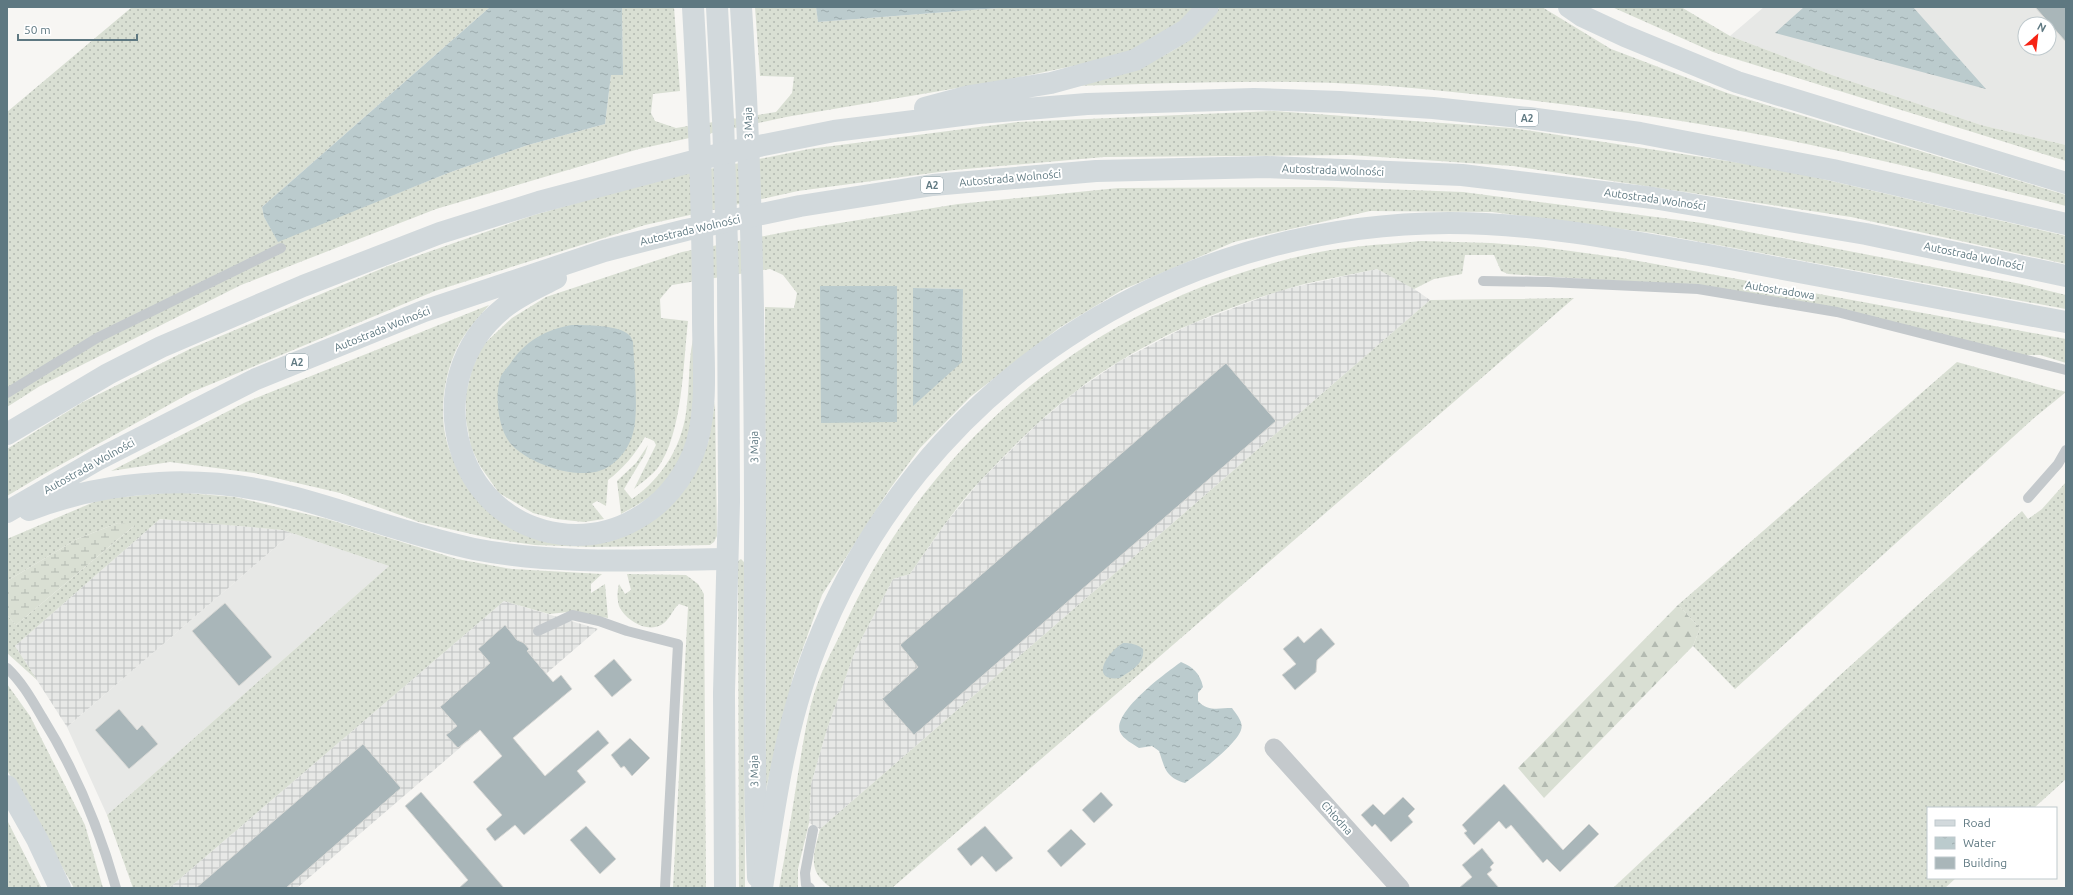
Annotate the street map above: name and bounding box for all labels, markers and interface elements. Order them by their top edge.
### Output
scale bar [18,16,137,42]
north arrow [2017,16,2057,56]
text: N [2035,20,2048,34]
text: 50 m [24,23,51,36]
street label: 3 Maja [741,107,755,139]
road number: A2 [1516,110,1538,126]
street label: Autostrada Wolności [1282,162,1384,178]
street label: Autostrada Wolności [959,168,1061,188]
road number: A2 [921,177,943,193]
street label: Autostrada Wolności [1604,186,1706,212]
street label: Autostrada Wolności [639,213,741,247]
street label: Autostrada Wolności [1923,239,2025,273]
street label: Autostradowa [1744,279,1816,301]
street label: Autostrada Wolności [332,304,432,354]
road number: A2 [286,354,308,370]
street label: 3 Maja [748,431,760,463]
street label: Autostrada Wolności [41,436,137,496]
street label: 3 Maja [748,755,760,787]
street label: Chłodna [1319,799,1355,837]
legend [1927,807,2057,879]
text: Road [1963,816,1991,829]
text: Water [1963,836,1996,849]
text: Building [1963,856,2007,869]

